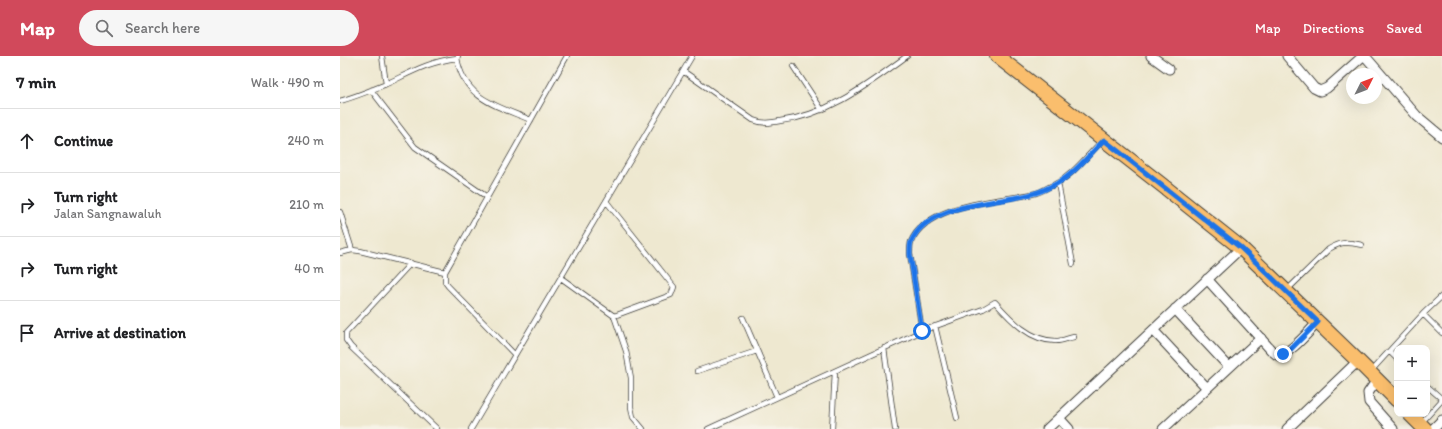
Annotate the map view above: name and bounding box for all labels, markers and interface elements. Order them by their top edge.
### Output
search box [79,10,359,46]
text: Map [20,17,55,40]
icon: search [93,17,115,39]
text: Search here [125,19,200,37]
text: Map [1255,20,1281,37]
text: Directions [1303,20,1364,37]
text: Saved [1386,20,1422,37]
north arrow [1346,68,1382,104]
text: 7 min [16,72,56,92]
text: Walk · 490 m [251,75,324,90]
icon: ahead [16,130,38,152]
text: Continue [54,132,113,150]
text: 240 m [287,133,324,148]
text: Turn right [54,188,118,206]
icon: right [16,194,38,216]
text: 210 m [289,197,324,212]
text: Jalan Sangnawaluh [54,206,161,221]
icon: right [16,258,38,280]
text: Turn right [54,260,118,278]
text: 40 m [294,261,324,276]
icon: arrive [16,322,38,344]
route start [913,322,931,340]
text: Arrive at destination [54,324,186,342]
route end [1274,345,1292,363]
map controls [1394,345,1430,417]
button: + [1394,345,1430,381]
button: − [1394,381,1430,417]

